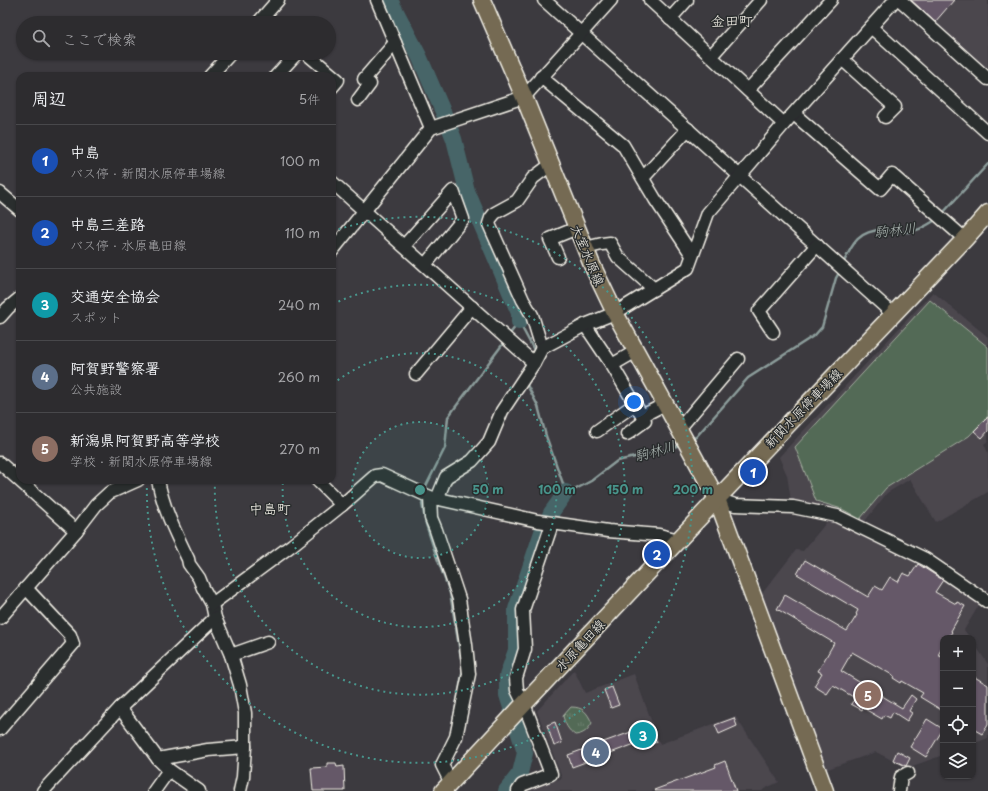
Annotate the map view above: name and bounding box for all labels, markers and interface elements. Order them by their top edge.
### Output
district label: 金田町 [711,10,753,31]
search box [16,16,336,60]
icon: search [30,27,52,49]
text: ここで検索 [62,27,137,50]
text: 周辺 [32,85,66,111]
text: 5件 [299,89,320,108]
text: 中島 [70,140,100,163]
text: 1 [42,151,48,170]
text: 100 m [280,151,320,170]
text: バス停 · 新関水原停車場線 [70,163,225,182]
text: 中島三差路 [70,212,145,235]
water label: 駒林川 [873,217,917,242]
street label: 大室水原線 [567,221,610,289]
text: 2 [40,223,50,242]
text: 110 m [285,223,320,242]
text: バス停 · 水原亀田線 [70,235,186,254]
text: 交通安全協会 [70,284,160,307]
text: 3 [41,295,49,314]
text: 240 m [278,295,320,314]
text: スポット [70,307,122,326]
text: 阿賀野警察署 [70,356,160,379]
street label: 新関水原停車場線 [760,363,846,452]
text: 4 [41,367,49,386]
text: 260 m [278,367,320,386]
text: 公共施設 [70,379,122,398]
your location [624,392,644,412]
text: 新潟県阿賀野高等学校 [70,428,220,451]
water label: 駒林川 [632,435,678,466]
text: 5 [41,439,49,458]
text: 270 m [279,439,320,458]
text: 学校 · 新関水原停車場線 [70,451,212,470]
pin: 1 [740,457,766,487]
text: 50 m [472,480,504,498]
text: 100 m [538,480,576,498]
text: 150 m [607,480,643,498]
text: 200 m [673,480,713,498]
centre of rings [413,483,427,497]
district label: 中島町 [249,498,291,519]
pin: 2 [644,539,670,569]
street label: 水原亀田線 [551,614,609,675]
map controls [940,635,976,779]
button: + [940,635,976,671]
button: − [940,671,976,707]
pin: 5 [855,680,881,710]
button: locate [940,707,976,743]
pin: 3 [630,720,656,750]
pin: 4 [583,737,609,767]
button: layers [940,743,976,779]

